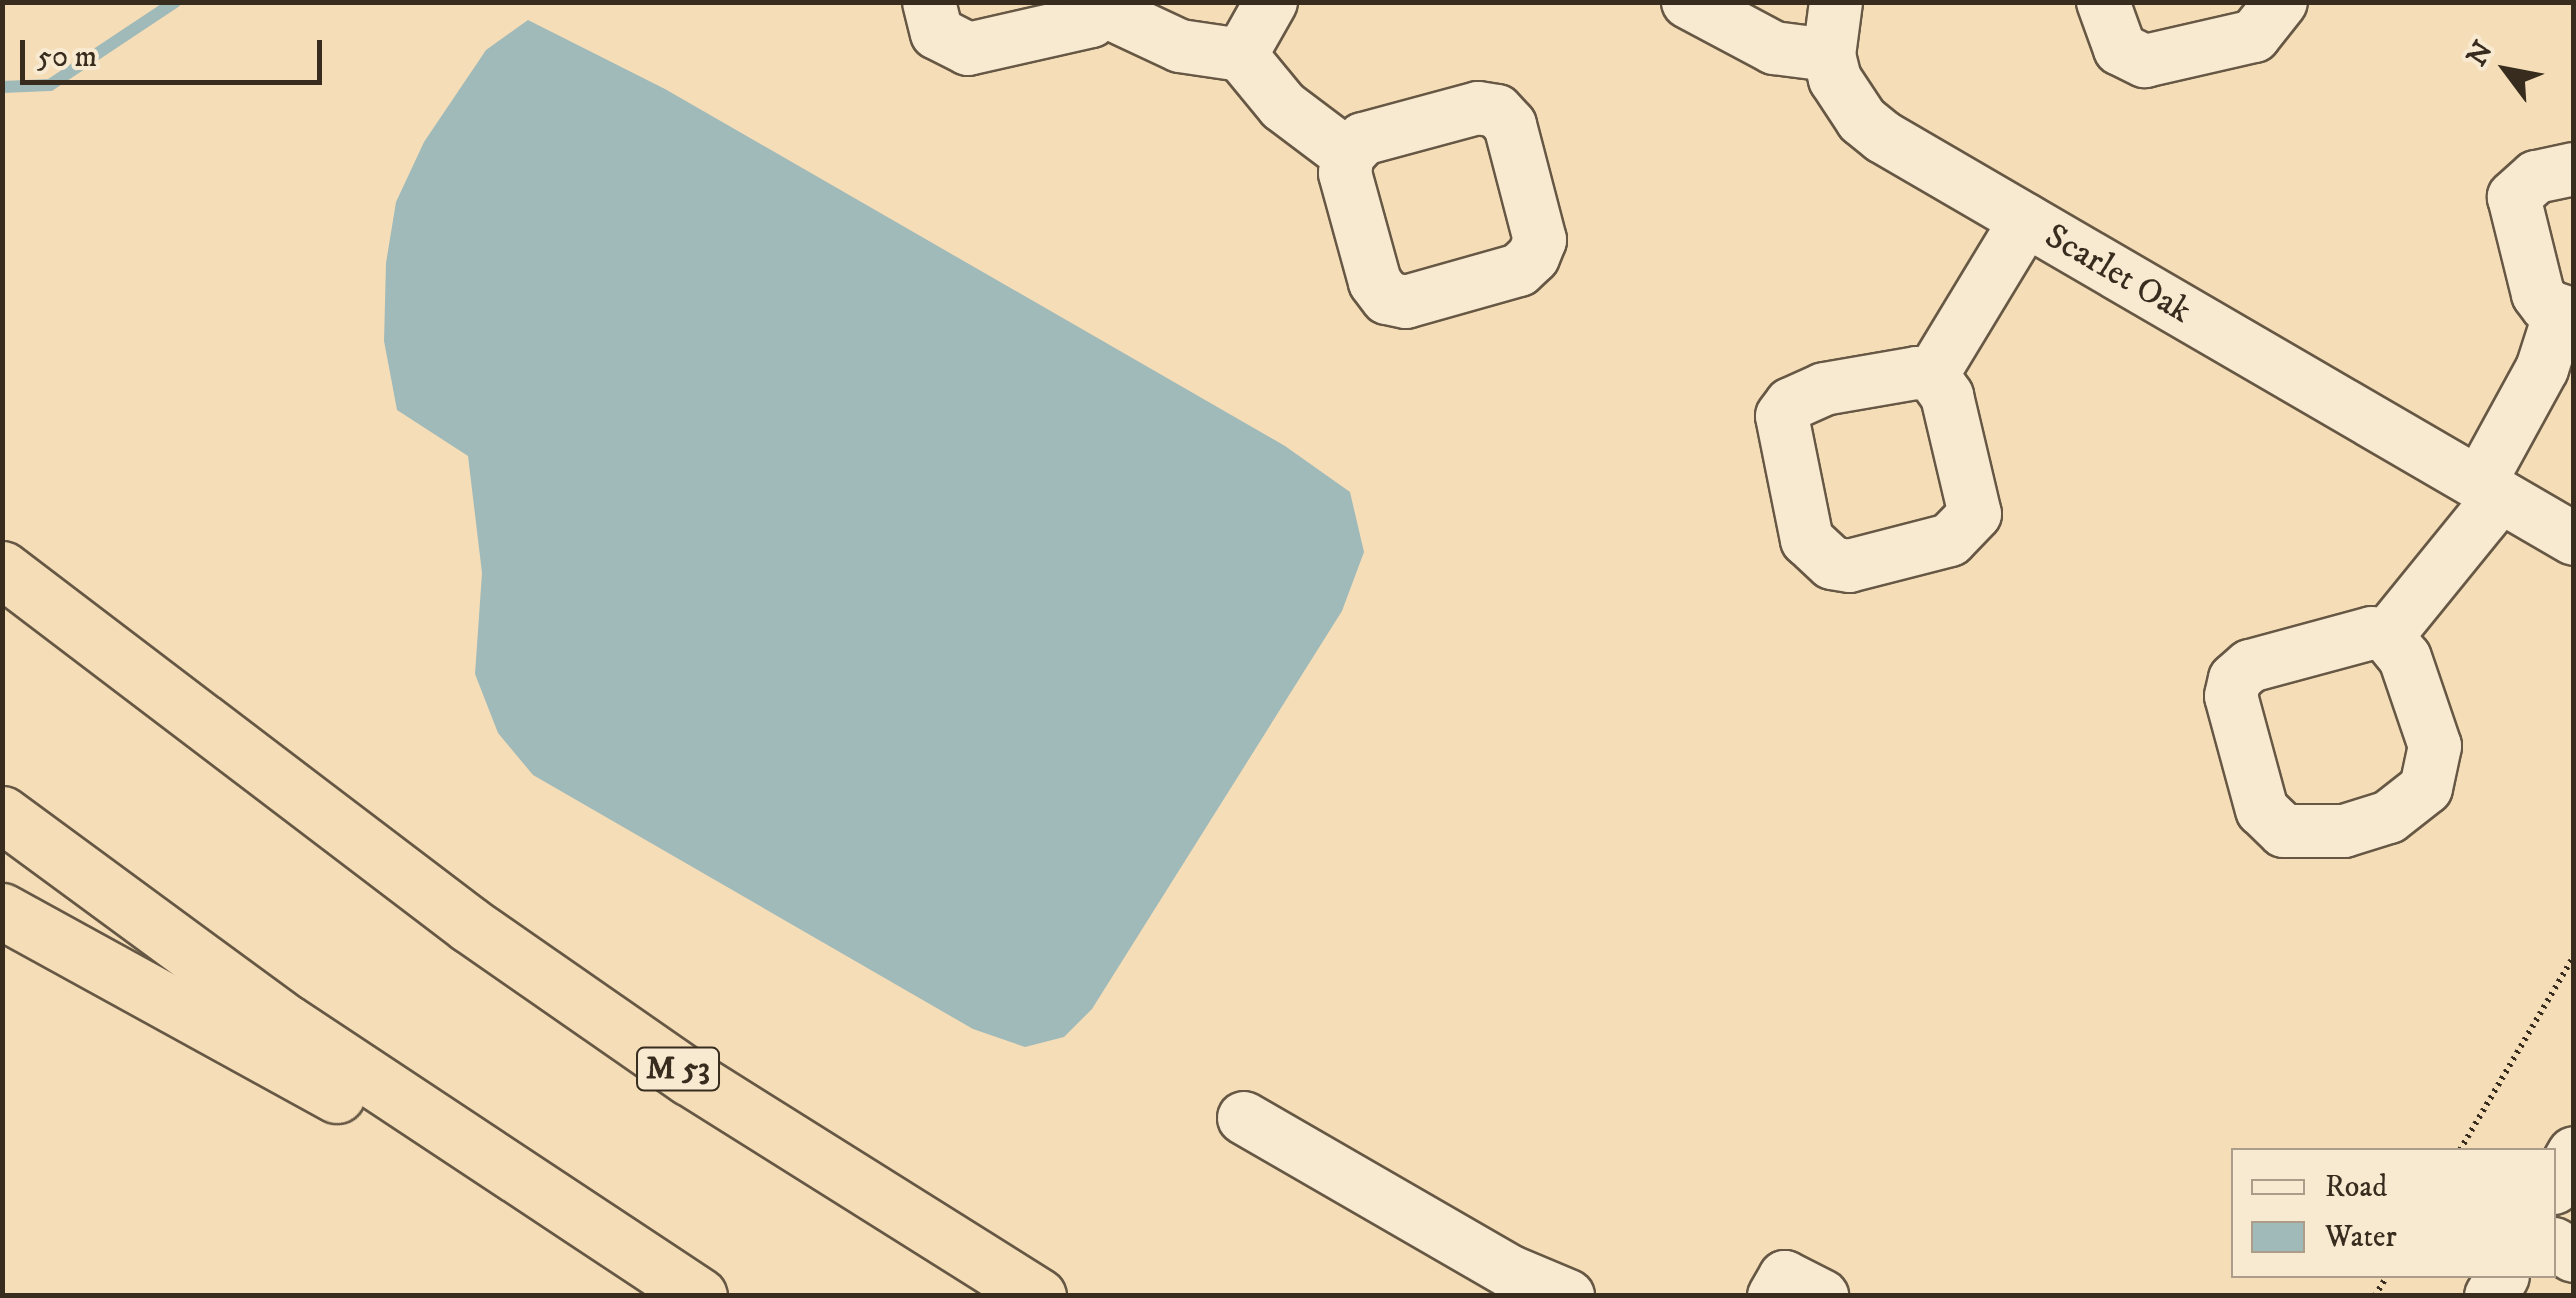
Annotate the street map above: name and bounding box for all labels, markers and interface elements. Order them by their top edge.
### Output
scale bar [25,20,328,82]
north arrow [2456,20,2556,120]
text: N [2459,35,2501,73]
text: 50 m [37,39,97,76]
street label: Scarlet Oak [2037,215,2199,333]
road number: M 53 [636,1042,720,1096]
legend [2231,1148,2556,1278]
text: Road [2325,1169,2387,1206]
text: Water [2325,1219,2397,1256]

